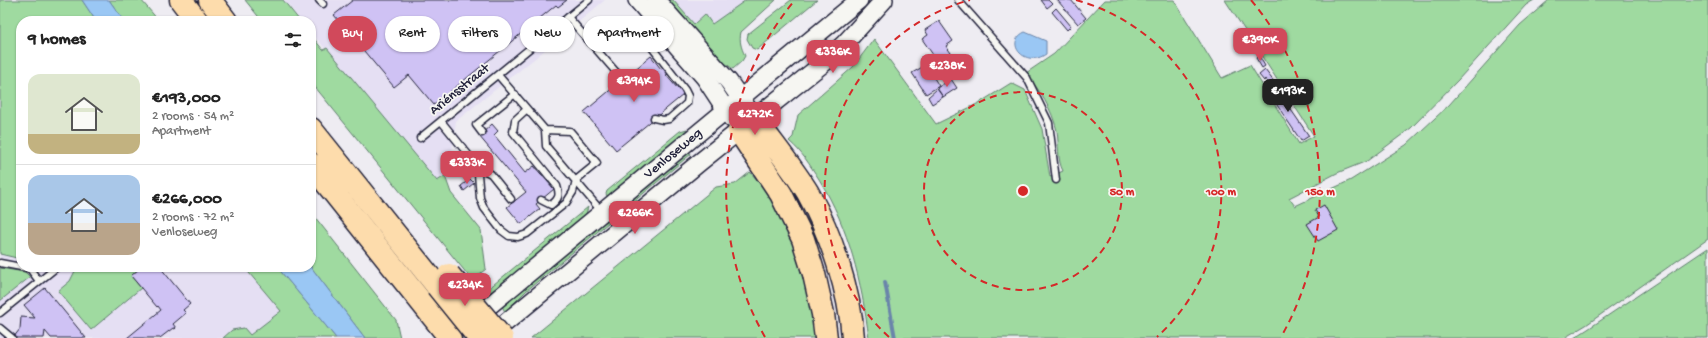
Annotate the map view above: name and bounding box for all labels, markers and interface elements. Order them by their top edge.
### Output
chip: Buy [328,16,377,52]
chip: Rent [385,16,440,52]
chip: Filters [448,16,512,52]
chip: New [520,16,575,52]
chip: Apartment [583,16,674,52]
pin: €390K [1232,28,1288,62]
icon: filters [282,29,304,51]
text: 9 homes [28,30,86,50]
text: €390K [1242,33,1278,48]
pin: €336K [805,40,861,74]
text: €336K [816,45,850,60]
pin: €238K [919,54,975,88]
text: €238K [929,59,965,74]
street label: Ariénsstraat [427,60,494,119]
pin: €394K [606,69,662,103]
text: €394K [617,74,651,89]
pin: €193K [1260,79,1316,113]
text: €193K [1271,84,1305,99]
text: €193,000 [152,89,221,109]
icon: home [60,90,108,138]
pin: €272K [727,102,783,136]
text: €272K [738,107,772,122]
text: 2 rooms · 54 m² [152,109,234,124]
text: Apartment [152,124,211,139]
street label: Venloseweg [640,125,706,183]
pin: €333K [439,151,495,185]
text: €333K [449,156,485,171]
centre of rings [1016,184,1030,198]
text: 50 m [1110,186,1135,200]
text: 100 m [1205,186,1236,200]
text: 150 m [1304,186,1335,200]
text: €266,000 [152,190,222,210]
icon: home [60,191,108,239]
pin: €266K [607,201,663,235]
text: €266K [618,206,652,221]
text: 2 rooms · 72 m² [152,210,234,225]
text: Venloseweg [152,225,217,240]
pin: €234K [437,273,493,307]
text: €234K [448,278,482,293]

